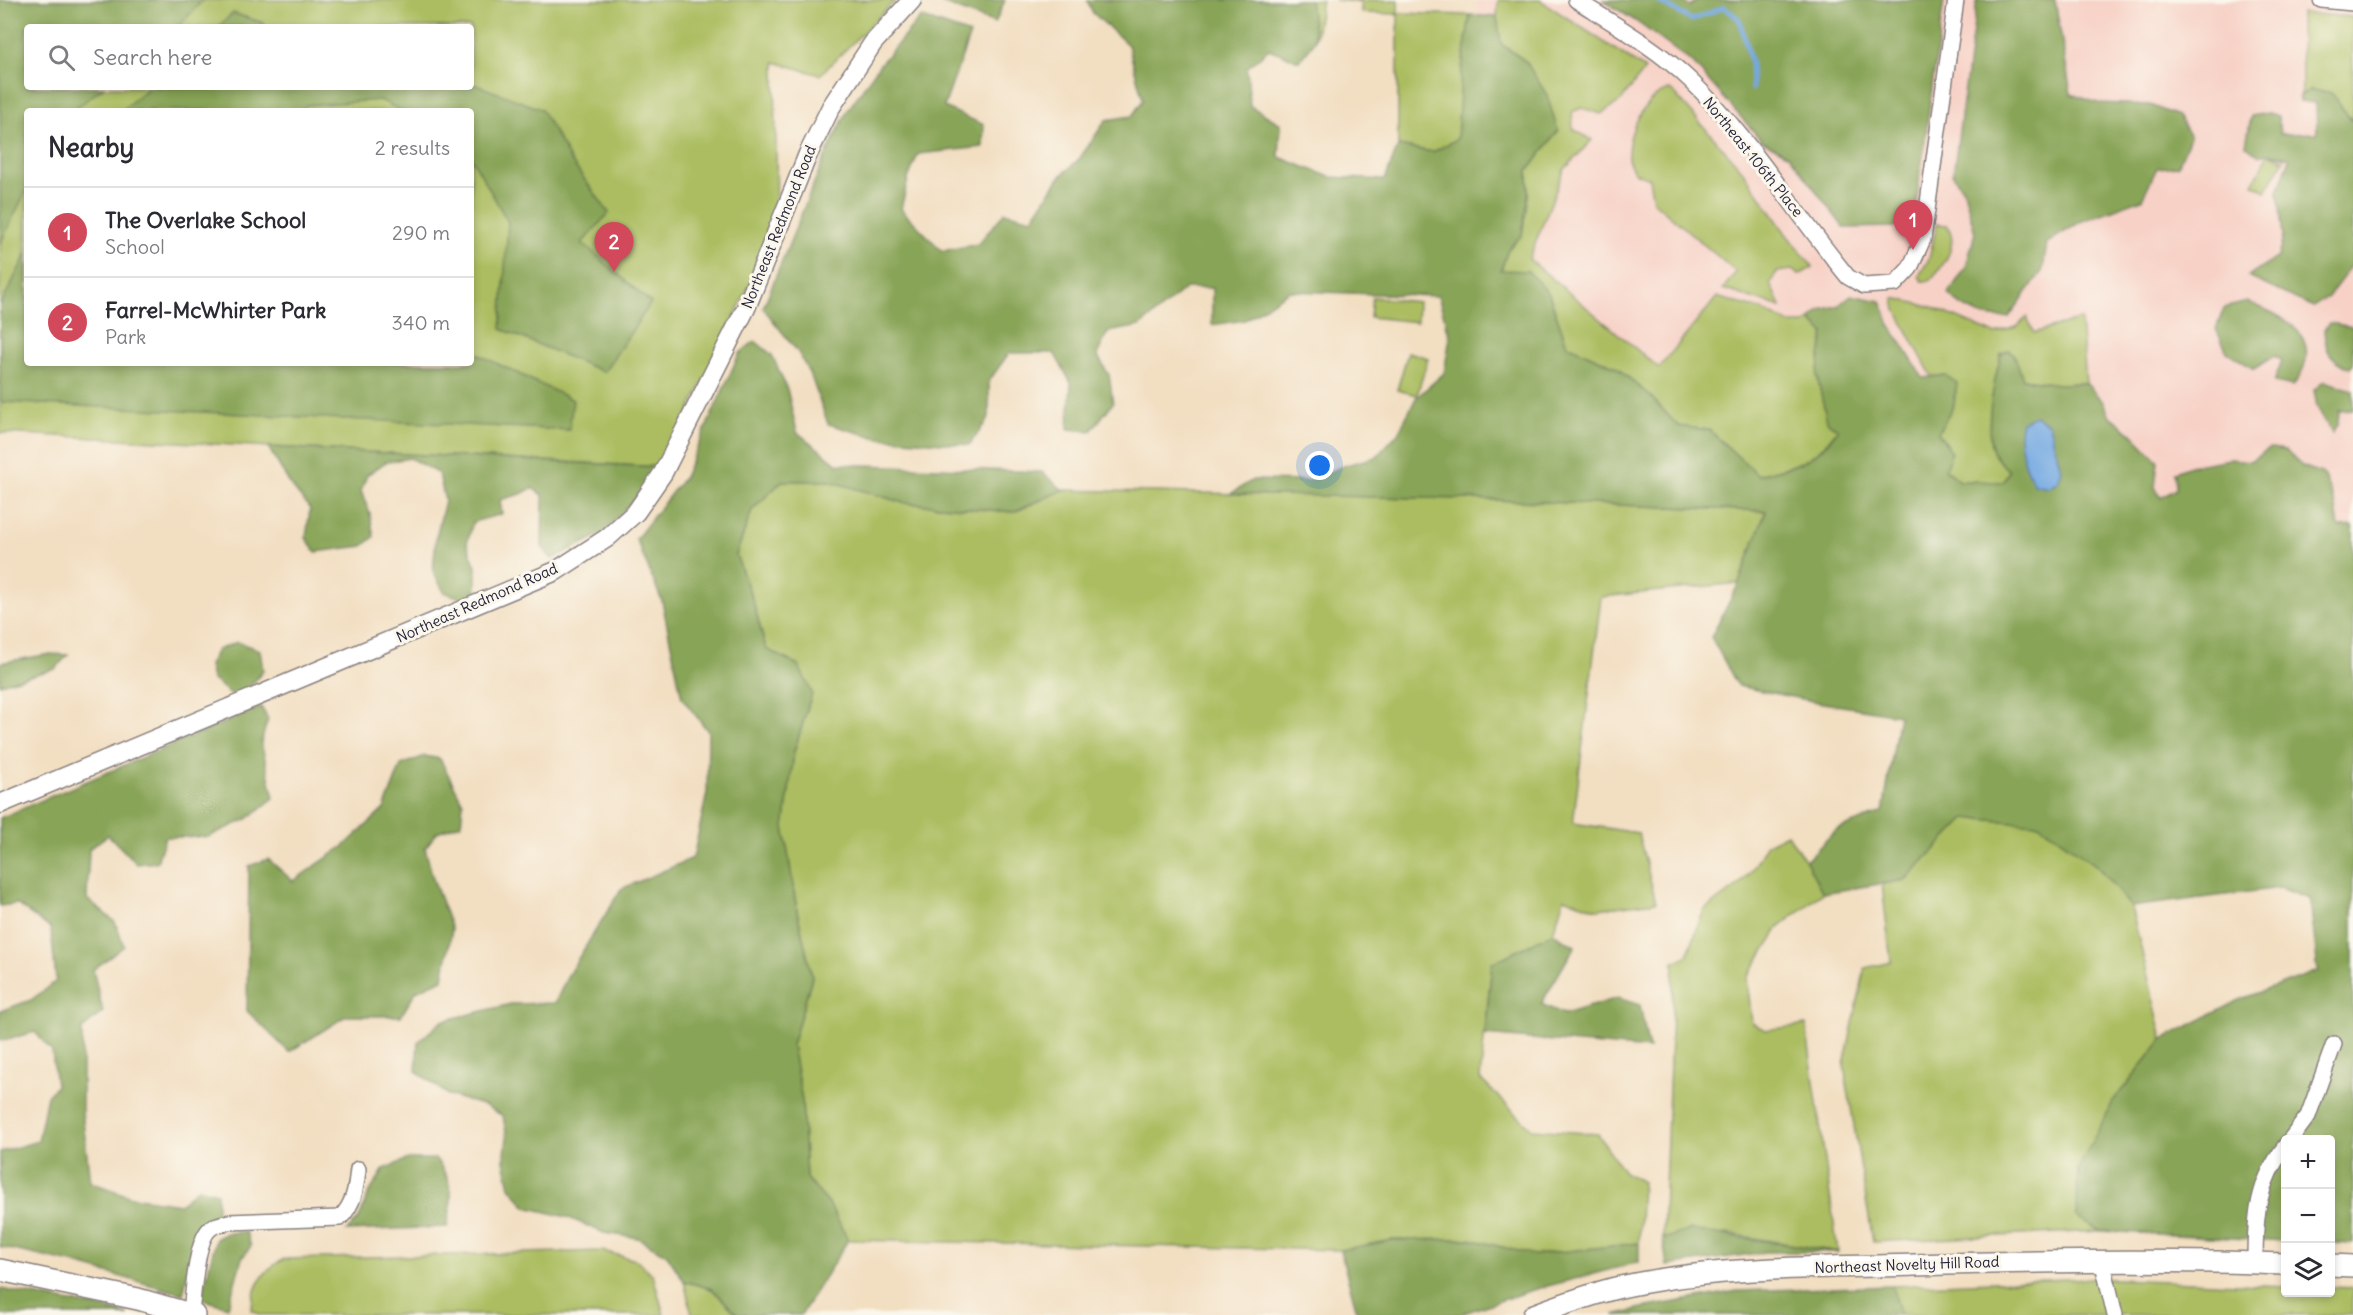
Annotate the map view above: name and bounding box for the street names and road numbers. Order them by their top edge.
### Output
street label: Northeast 106th Place [1699,93,1808,220]
street label: Northeast Redmond Road [737,142,820,311]
street label: Northeast Redmond Road [393,558,561,647]
street label: Northeast Novelty Hill Road [1814,1252,2000,1277]

